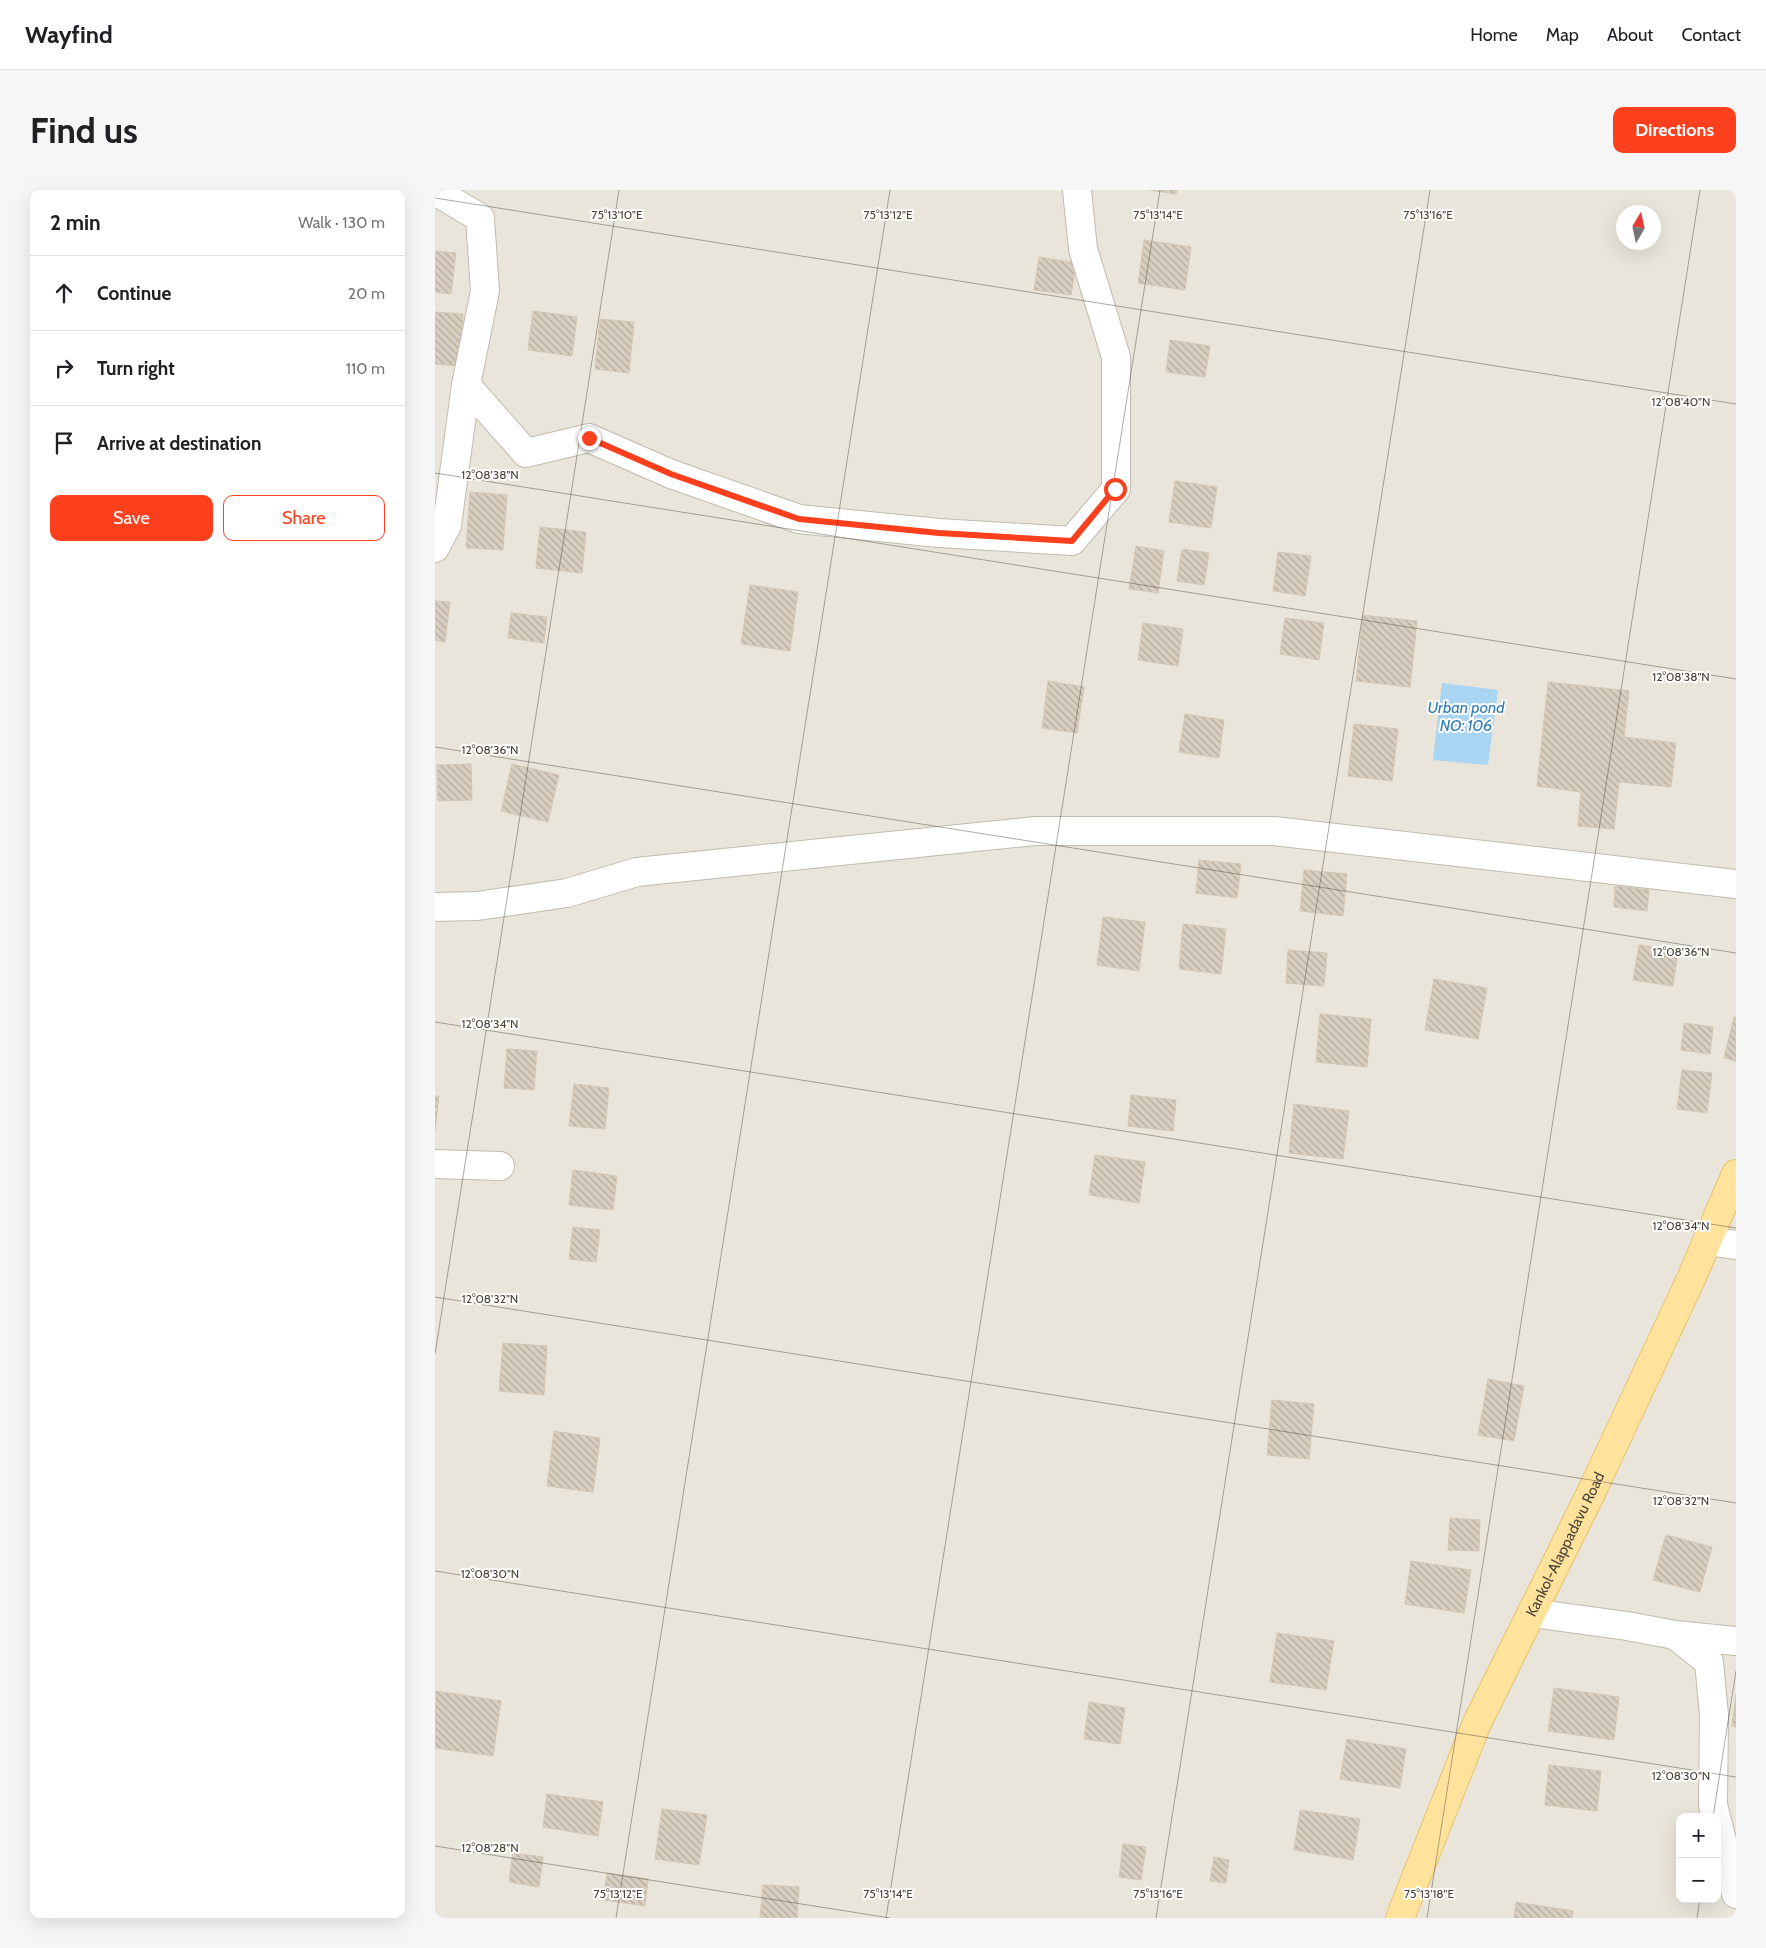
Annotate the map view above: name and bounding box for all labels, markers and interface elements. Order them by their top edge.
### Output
text: Wayfind [25,20,113,49]
text: Home [1470,24,1518,46]
text: Map [1546,24,1579,46]
text: About [1607,24,1653,46]
text: Contact [1681,24,1741,46]
button: Directions [1613,107,1736,153]
text: Find us [30,109,138,152]
north arrow [1616,205,1661,250]
text: 75°13'10"E [591,207,643,222]
text: 75°13'12"E [863,207,913,222]
text: 75°13'14"E [1133,207,1183,222]
text: 75°13'16"E [1403,207,1453,222]
text: 2 min [50,210,101,235]
text: Walk · 130 m [298,213,385,232]
icon: ahead [50,279,78,307]
text: Continue [97,282,171,305]
text: 20 m [348,284,385,303]
icon: right [50,354,78,382]
text: Turn right [97,357,175,380]
text: 110 m [346,359,385,378]
text: 12°08'40"N [1652,394,1710,409]
route end [578,427,601,450]
icon: arrive [50,429,78,457]
text: Arrive at destination [97,432,261,455]
text: 12°08'38"N [461,467,519,482]
route start [1104,478,1127,501]
button: Save [50,495,213,541]
button: Share [223,495,385,541]
text: 12°08'38"N [1652,669,1710,684]
water label: Urban pond NO: 106 [1428,698,1505,735]
text: 12°08'36"N [461,742,519,757]
text: 12°08'36"N [1652,944,1710,959]
text: 12°08'34"N [461,1016,519,1031]
text: 12°08'34"N [1652,1218,1710,1233]
text: 12°08'32"N [462,1291,518,1306]
street label: Kankol-Alappadavu Road [1522,1469,1609,1620]
text: 12°08'32"N [1653,1493,1709,1508]
text: 12°08'30"N [461,1566,519,1581]
text: 12°08'30"N [1652,1768,1710,1783]
map controls [1676,1813,1721,1903]
button: + [1676,1813,1721,1858]
text: 12°08'28"N [461,1840,519,1855]
button: − [1676,1858,1721,1903]
text: 75°13'12"E [593,1886,643,1901]
text: 75°13'14"E [863,1886,913,1901]
text: 75°13'16"E [1133,1886,1183,1901]
text: 75°13'18"E [1404,1886,1454,1901]

